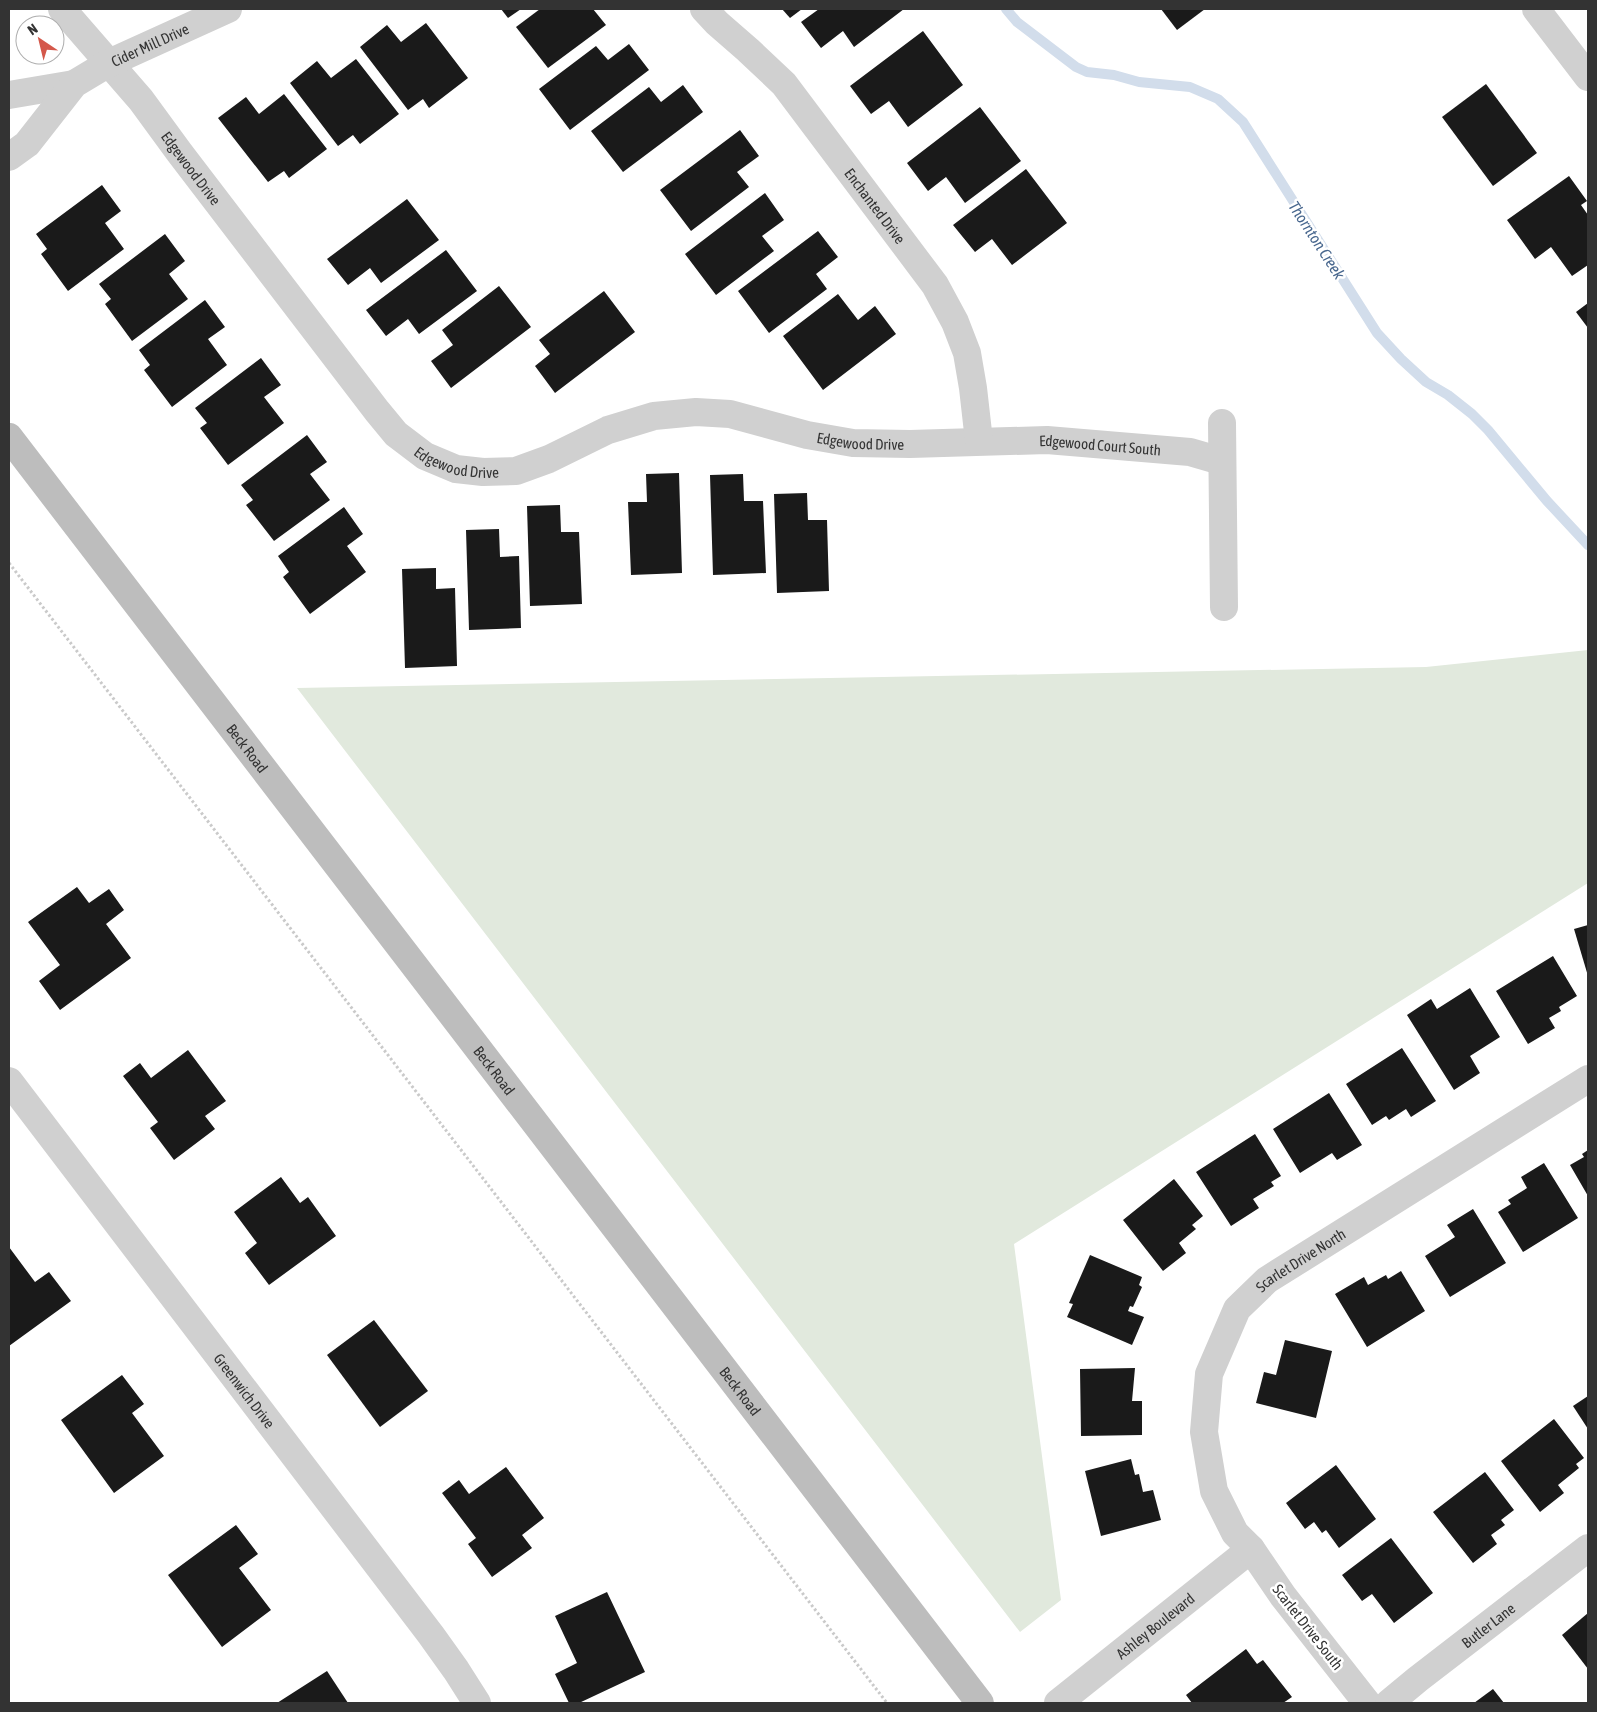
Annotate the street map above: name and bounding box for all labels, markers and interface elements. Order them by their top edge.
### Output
north arrow [15,15,65,65]
street label: Cider Mill Drive [108,19,191,69]
text: N [25,20,41,38]
street label: Edgewood Drive [158,128,225,208]
street label: Enchanted Drive [842,165,909,247]
water label: Thornton Creek [1285,198,1349,283]
street label: Edgewood Drive [816,428,904,452]
street label: Edgewood Court South [1039,431,1162,458]
street label: Edgewood Drive [411,443,499,481]
street label: Beck Road [224,720,272,776]
street label: Beck Road [471,1042,519,1098]
street label: Scarlet Drive North [1252,1225,1348,1295]
street label: Greenwich Drive [211,1350,279,1431]
street label: Beck Road [716,1363,765,1418]
street label: Scarlet Drive South [1269,1581,1347,1673]
street label: Ashley Boulevard [1112,1589,1197,1662]
street label: Butler Lane [1458,1599,1518,1651]

